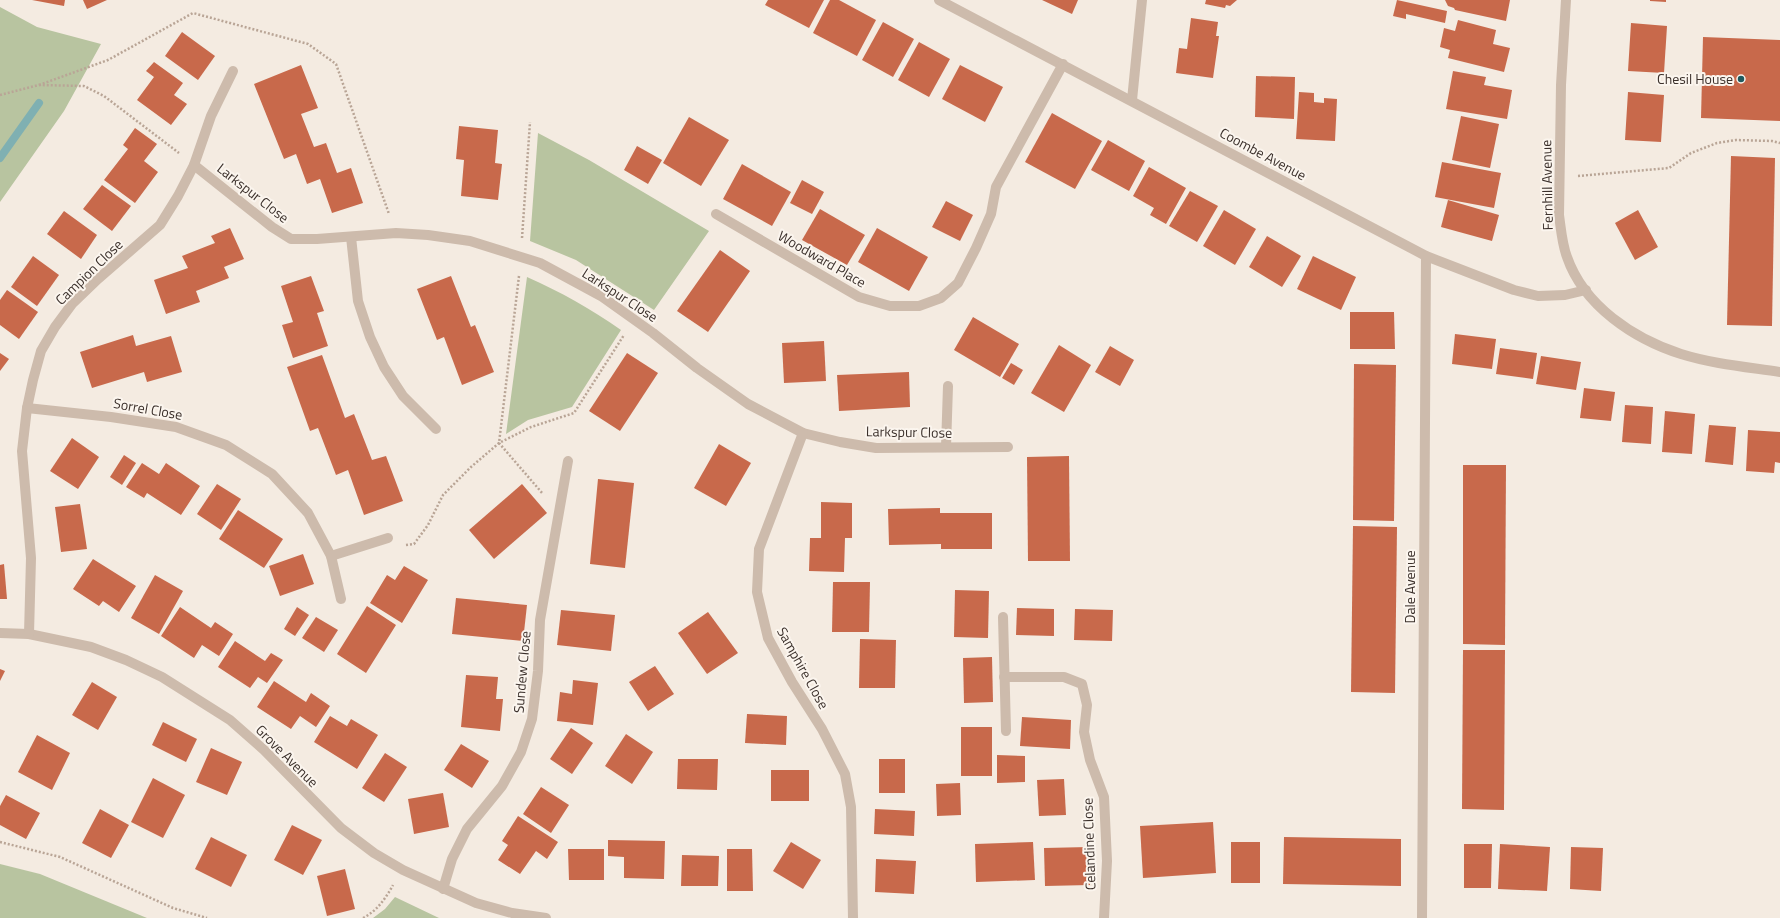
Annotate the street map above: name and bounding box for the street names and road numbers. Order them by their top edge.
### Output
street label: Coombe Avenue [1216,122,1310,185]
street label: Fernhill Avenue [1535,140,1558,230]
street label: Larkspur Close [213,158,294,227]
street label: Woodward Place [774,225,870,292]
street label: Campion Close [50,234,127,309]
street label: Larkspur Close [578,262,662,327]
street label: Sorrel Close [112,392,184,425]
street label: Larkspur Close [866,420,952,443]
street label: Dale Avenue [1399,550,1420,624]
street label: Samphire Close [772,623,835,713]
street label: Sundew Close [507,630,536,714]
street label: Grove Avenue [251,720,323,792]
street label: Celandine Close [1076,798,1101,890]

